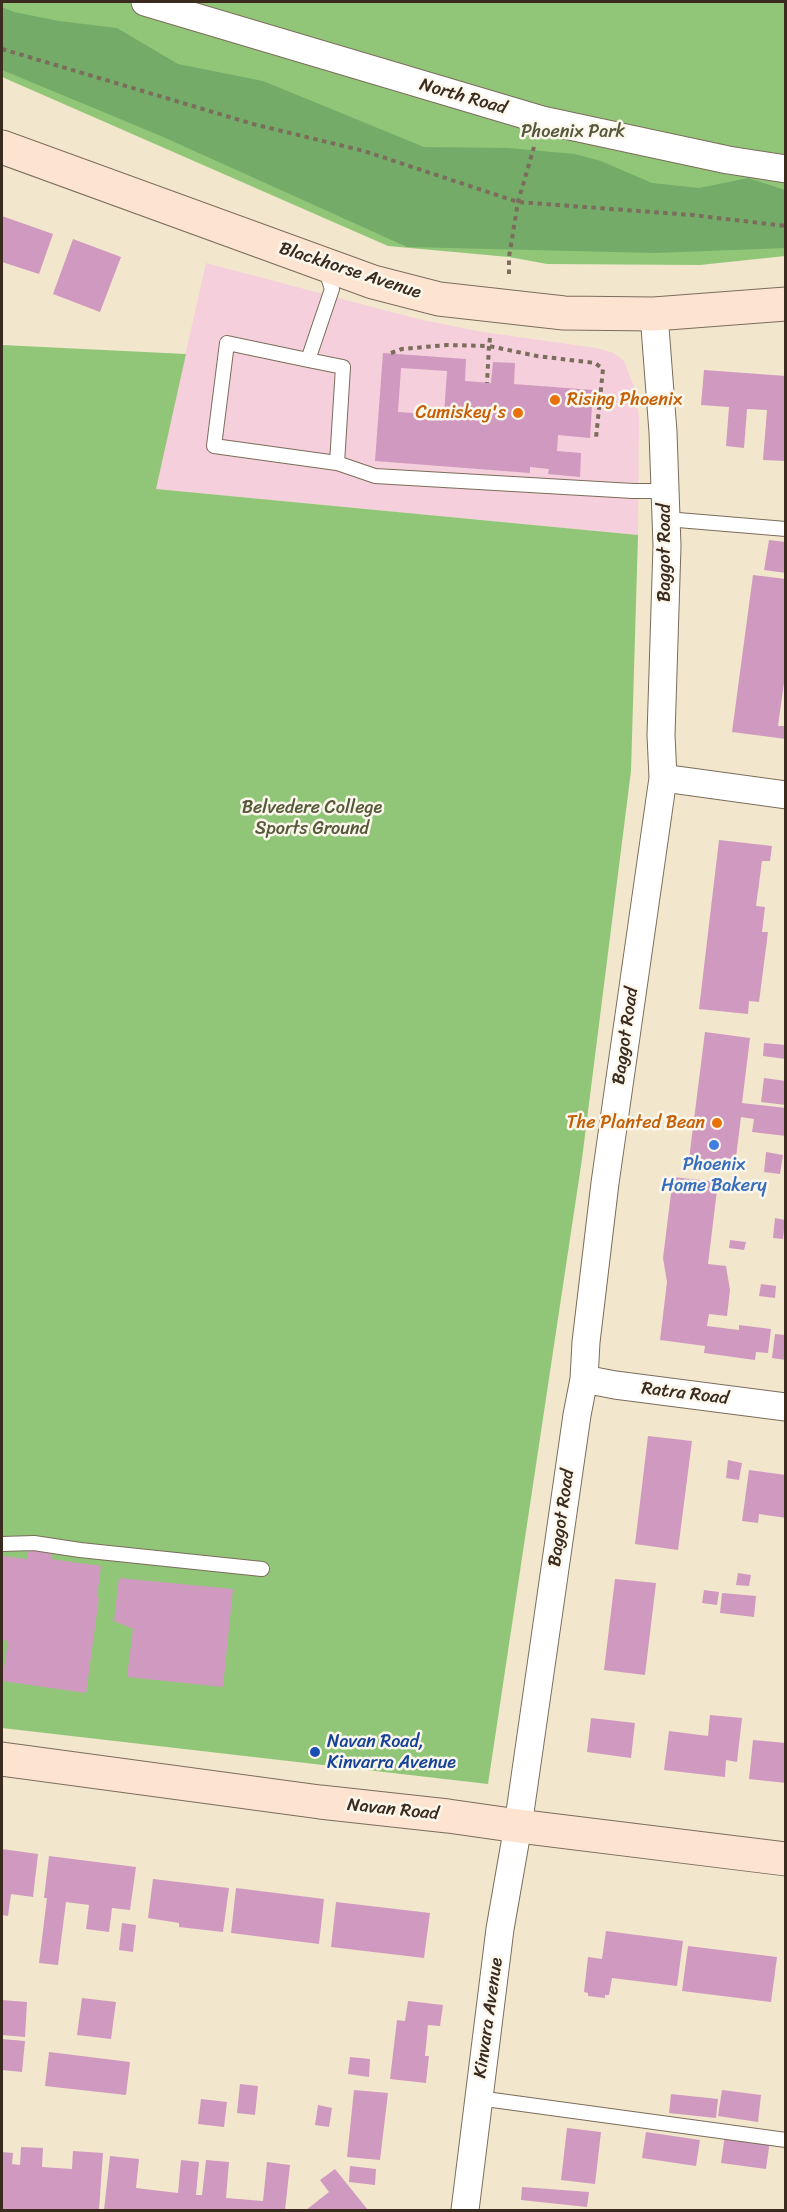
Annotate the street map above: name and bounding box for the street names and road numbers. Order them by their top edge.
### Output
street label: North Road [417,74,509,120]
street label: Blackhorse Avenue [276,238,424,304]
street label: Baggot Road [654,504,676,602]
street label: Baggot Road [608,986,644,1086]
street label: Ratra Road [640,1378,730,1410]
street label: Baggot Road [544,1468,580,1568]
street label: Navan Road [346,1794,440,1826]
street label: Kinvara Avenue [470,1956,508,2080]

